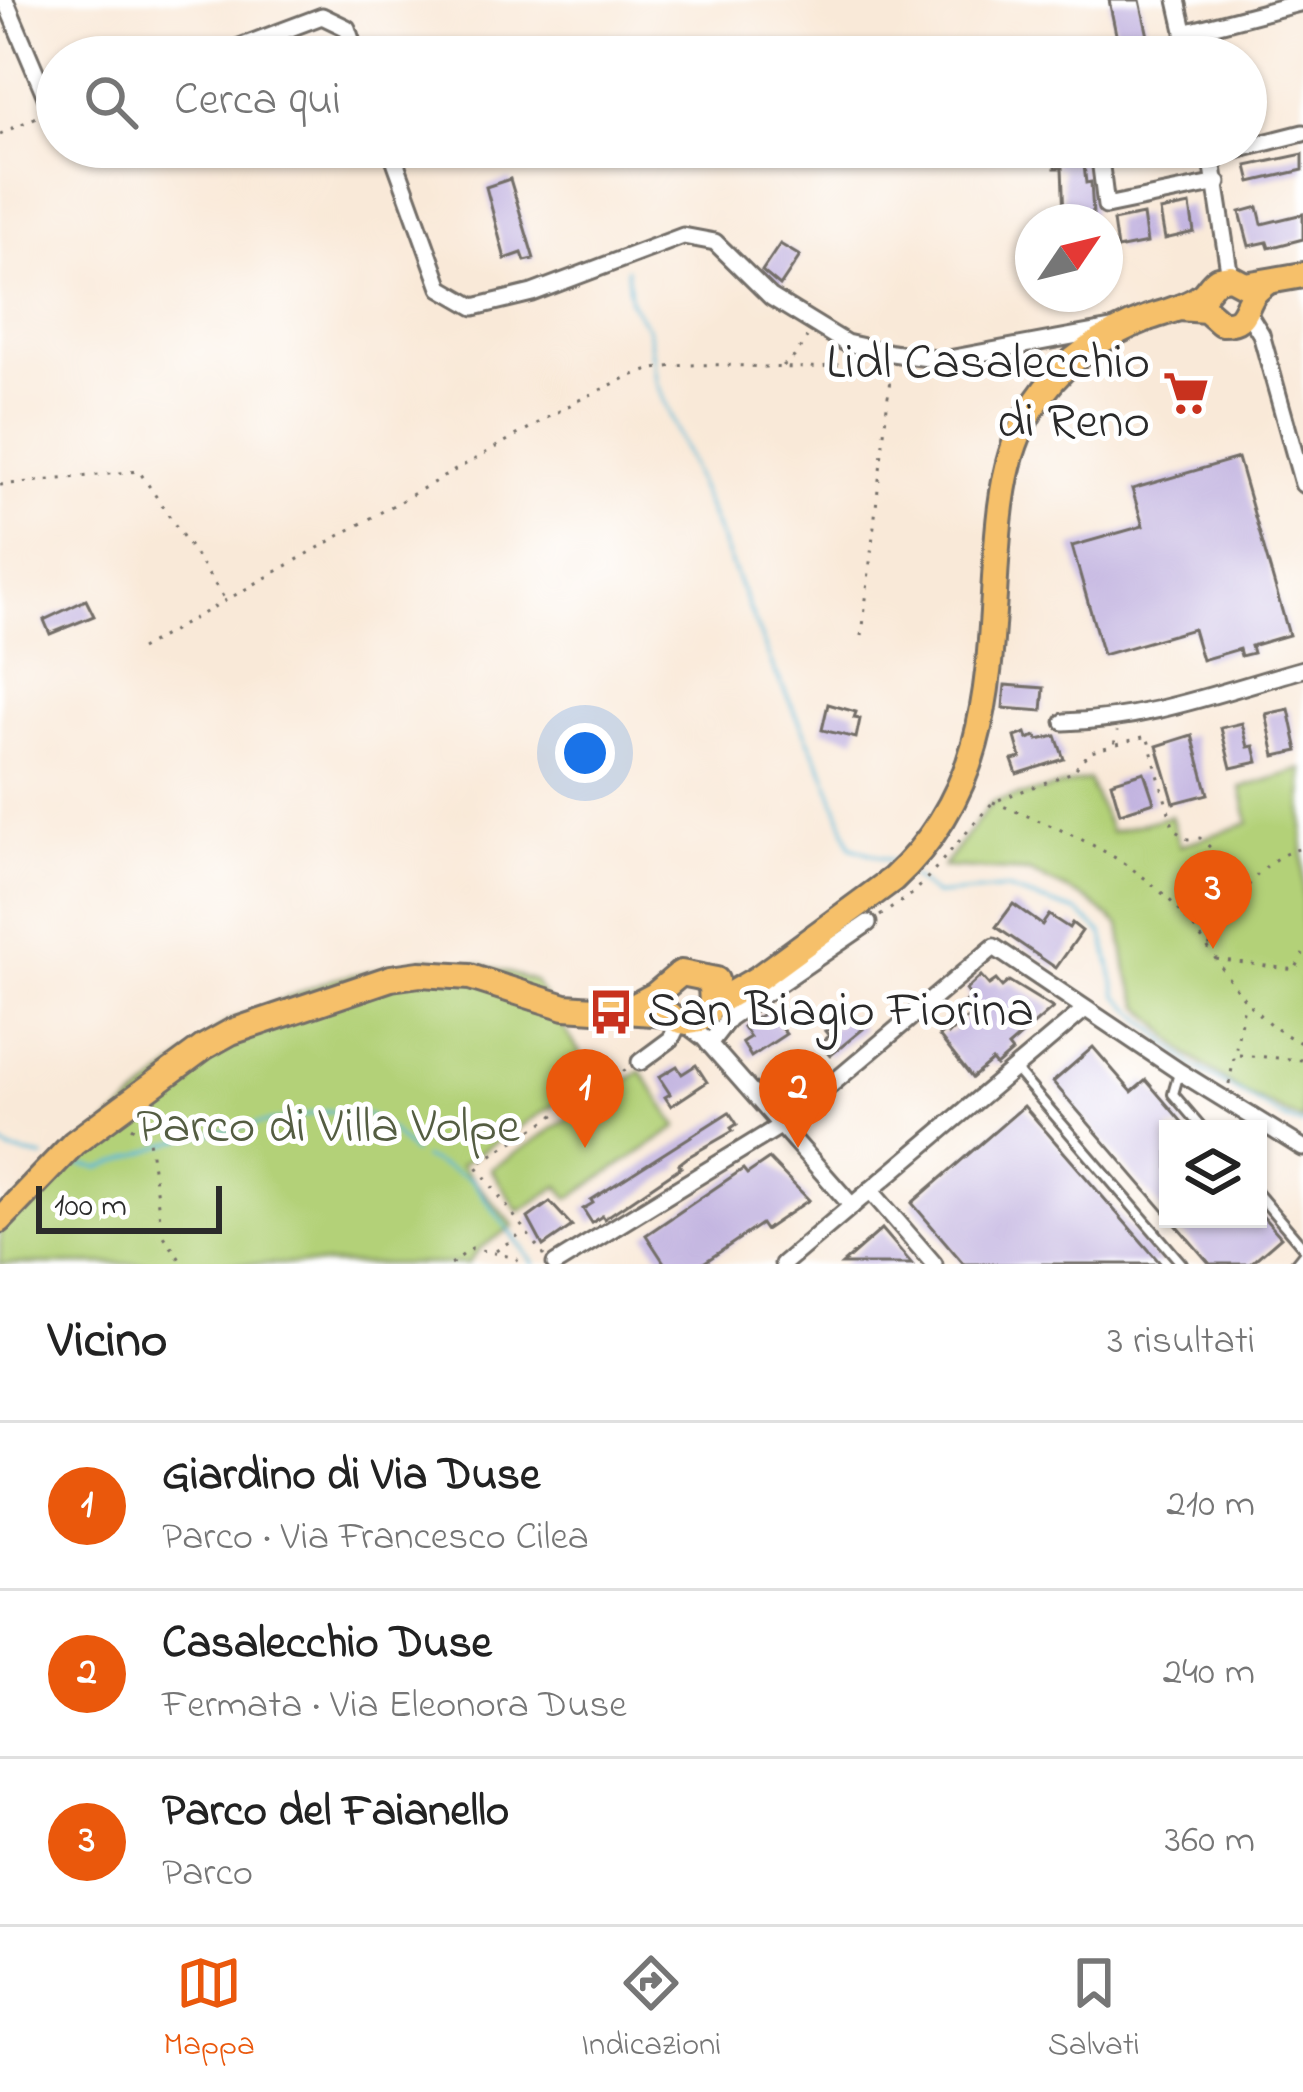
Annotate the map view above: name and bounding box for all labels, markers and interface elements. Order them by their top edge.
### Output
search box [36,36,1267,168]
icon: search [78,69,144,135]
text: Cerca qui [174,69,341,135]
north arrow [1015,204,1123,312]
place label: Lidl Casalecchio di Reno [826,327,1150,461]
supermarket icon: Lidl Casalecchio di Reno [1161,368,1211,418]
your location [555,723,615,783]
pin: 3 [1174,850,1252,949]
place label: San Biagio Fiorina [647,975,1034,1050]
bus stop icon: San Biagio Fiorina [586,987,636,1037]
pin: 1 [546,1049,624,1148]
pin: 2 [759,1049,837,1148]
park label: Parco di Villa Volpe [136,1091,520,1166]
map controls [1159,1120,1267,1228]
button: layers [1159,1120,1267,1228]
scale bar [36,1180,222,1233]
text: 100 m [54,1183,127,1231]
text: Vicino [48,1305,167,1380]
text: 3 risultati [1107,1314,1255,1371]
text: Giardino di Via Duse [162,1444,540,1510]
text: 1 [81,1477,93,1534]
text: 210 m [1166,1477,1255,1534]
text: Parco · Via Francesco Cilea [162,1510,589,1567]
text: Casalecchio Duse [162,1612,492,1678]
text: 2 [77,1645,97,1702]
text: 240 m [1163,1645,1255,1702]
text: Fermata · Via Eleonora Duse [162,1678,627,1735]
text: Parco del Faianello [162,1780,509,1846]
text: 3 [79,1813,95,1870]
text: 360 m [1165,1813,1255,1870]
text: Parco [162,1846,253,1903]
tab: Mappa [163,1950,255,2070]
tab: Indicazioni [581,1950,721,2070]
tab: Salvati [1048,1950,1140,2070]

